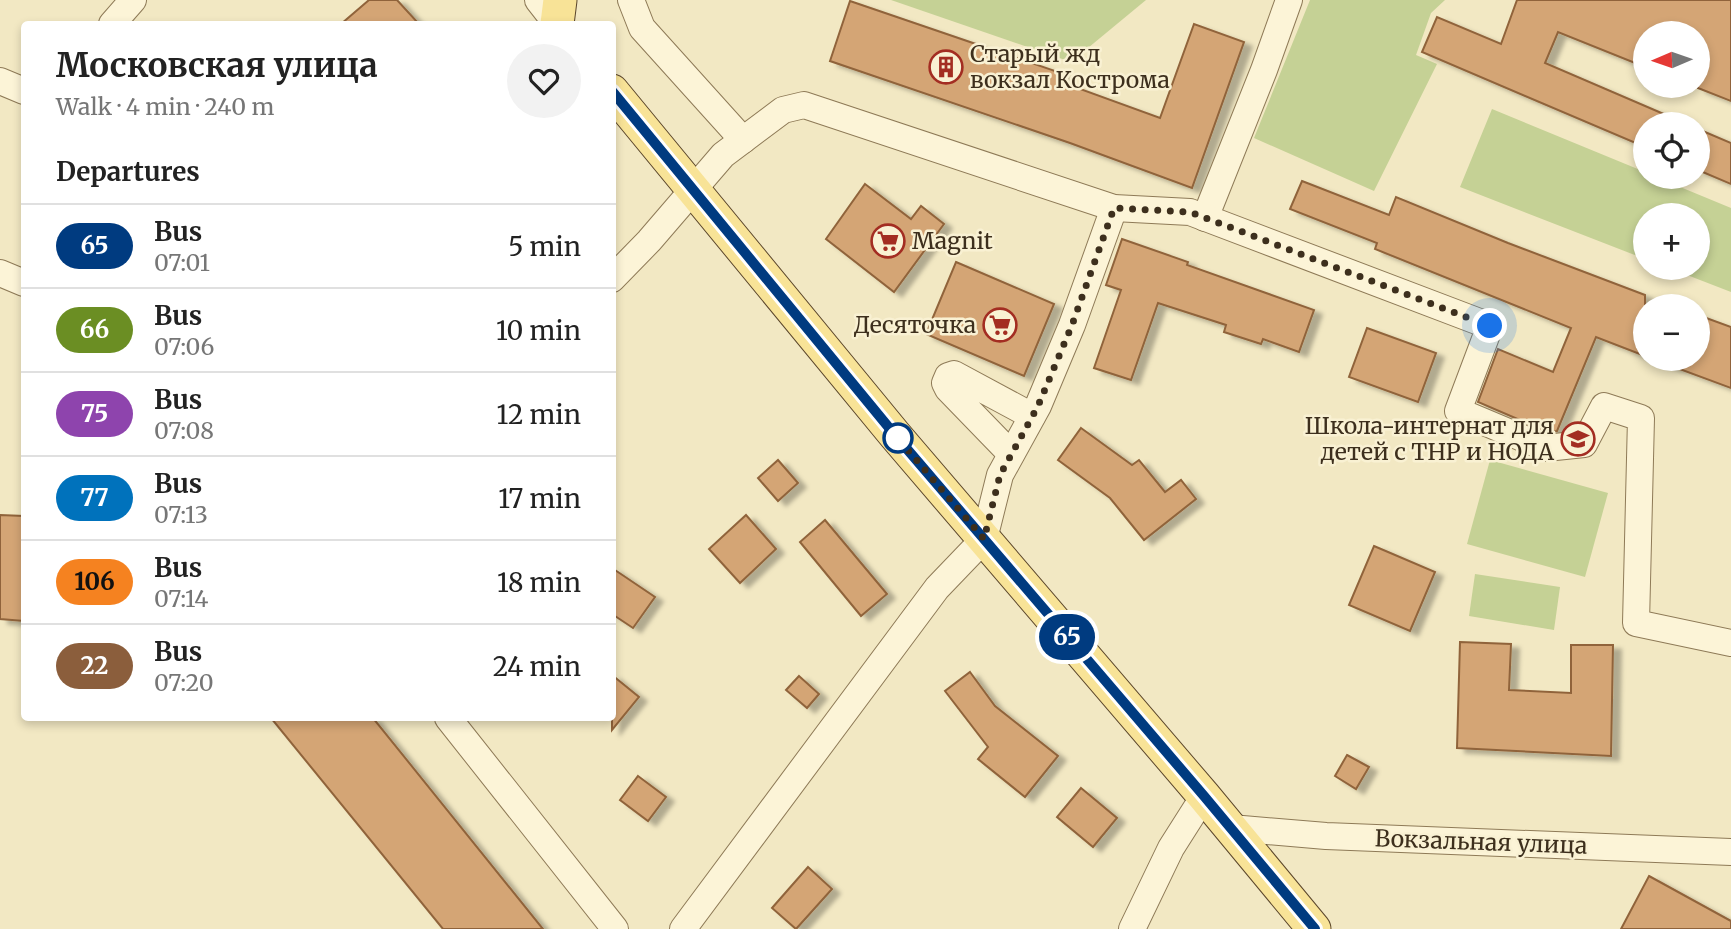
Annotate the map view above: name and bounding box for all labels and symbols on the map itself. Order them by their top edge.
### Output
north arrow [1633,21,1710,98]
place label: Старый жд вокзал Кострома [970,39,1170,94]
building icon: Старый жд вокзал Кострома [927,48,965,86]
supermarket icon: Magnit [869,222,907,260]
place label: Magnit [912,226,993,255]
supermarket icon: Десяточка [981,306,1019,344]
your location [1472,308,1507,343]
place label: Десяточка [854,310,976,339]
place label: Школа-интернат для детей с ТНР и НОДА [1305,411,1555,466]
school or university icon: Школа-интернат для детей с ТНР и НОДА [1559,420,1597,458]
unlabelled marker [883,423,913,453]
line badge: 65 [1036,614,1098,660]
street label: Вокзальная улица [1374,823,1588,860]

